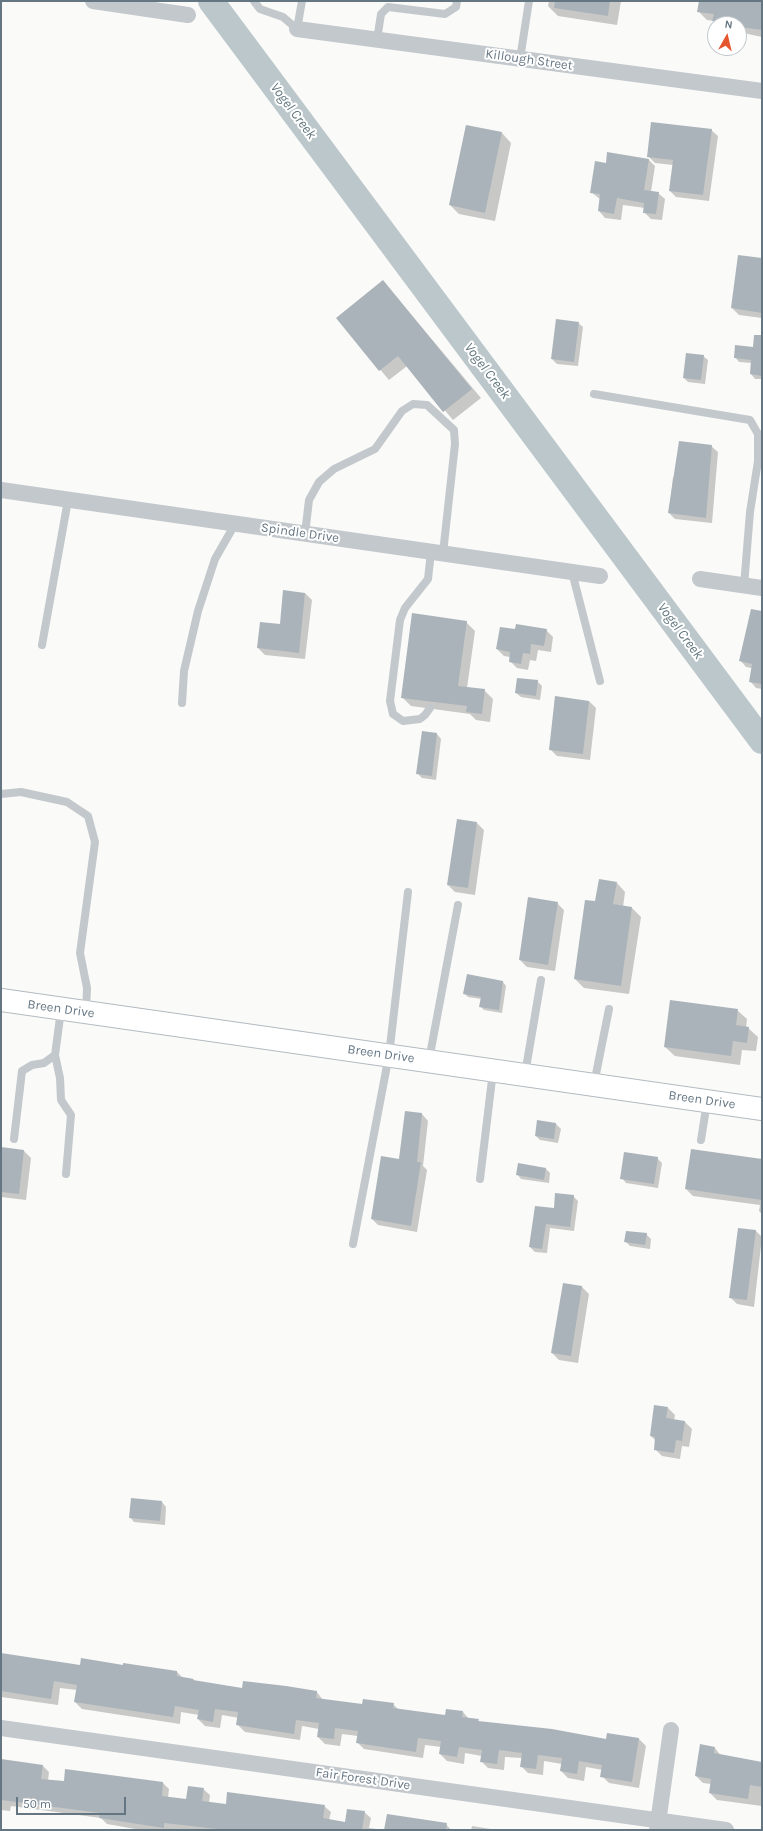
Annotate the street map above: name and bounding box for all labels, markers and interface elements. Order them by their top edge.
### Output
north arrow [707,16,747,56]
text: N [724,18,733,32]
street label: Killough Street [484,46,574,74]
water label: Vogel Creek [266,79,320,143]
water label: Vogel Creek [460,339,514,403]
street label: Spindle Drive [260,520,340,546]
water label: Vogel Creek [653,599,707,663]
street label: Breen Drive [27,997,95,1021]
street label: Breen Drive [347,1042,415,1066]
street label: Breen Drive [668,1088,736,1112]
street label: Fair Forest Drive [315,1765,411,1793]
scale bar [18,1789,128,1815]
text: 50 m [23,1797,51,1811]

